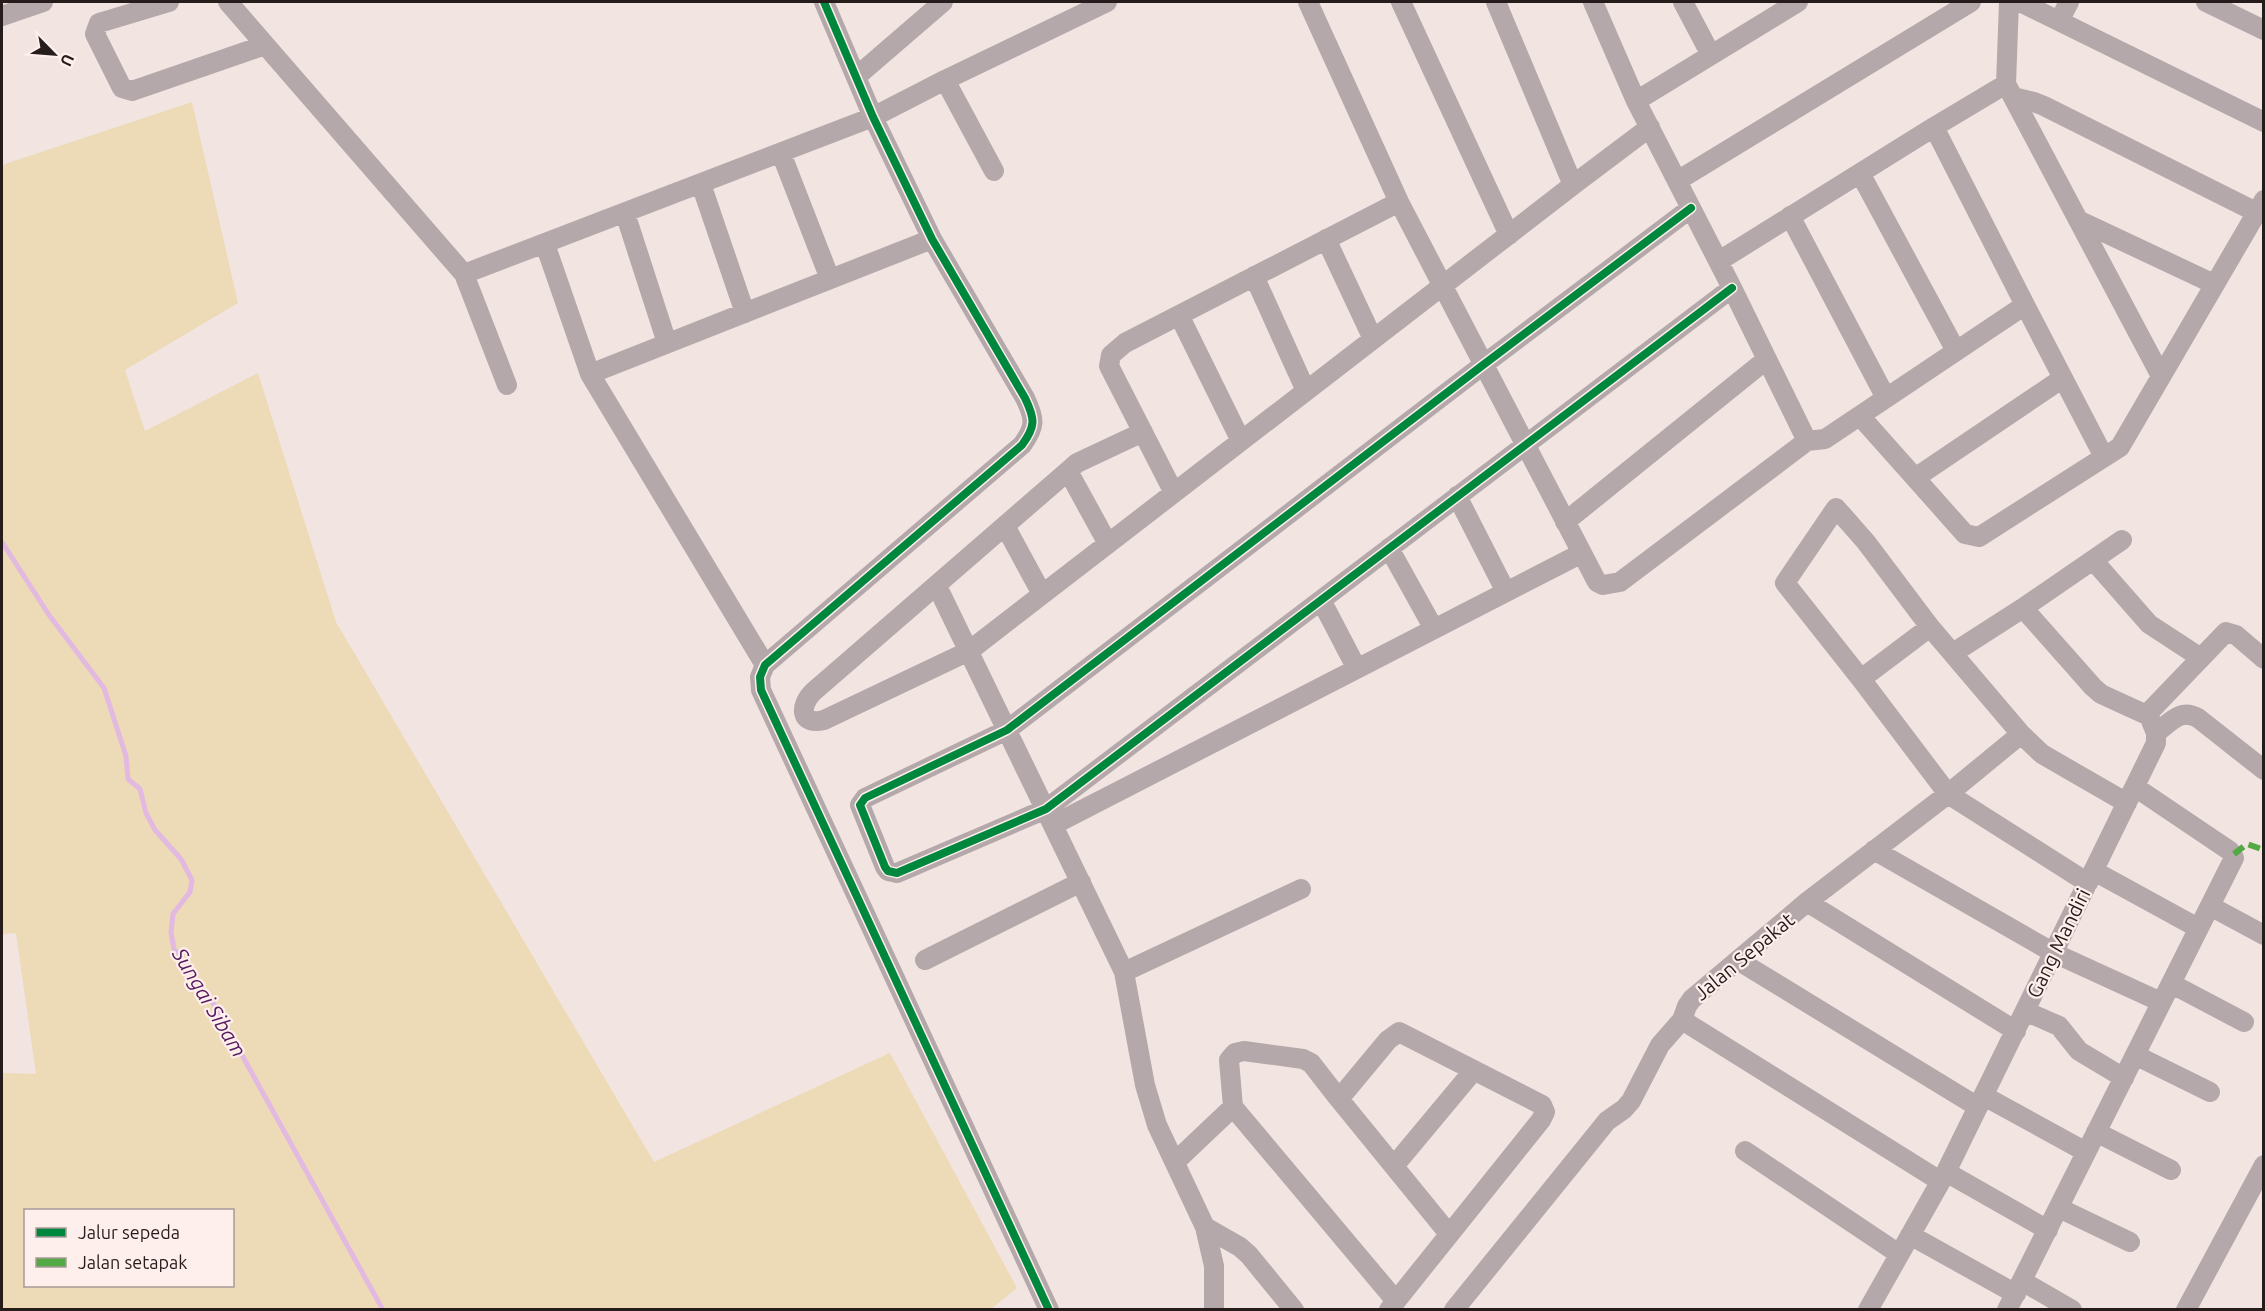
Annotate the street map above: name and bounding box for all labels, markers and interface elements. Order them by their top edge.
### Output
north arrow [24,24,84,84]
text: U [57,51,78,69]
street label: Gang Mandiri [2022,884,2094,1002]
street label: Jalan Sepakat [1689,907,1799,1004]
water label: Sungai Sibam [168,942,252,1061]
legend [24,1209,234,1287]
text: Jalur sepeda [78,1222,180,1242]
text: Jalan setapak [78,1252,187,1272]

